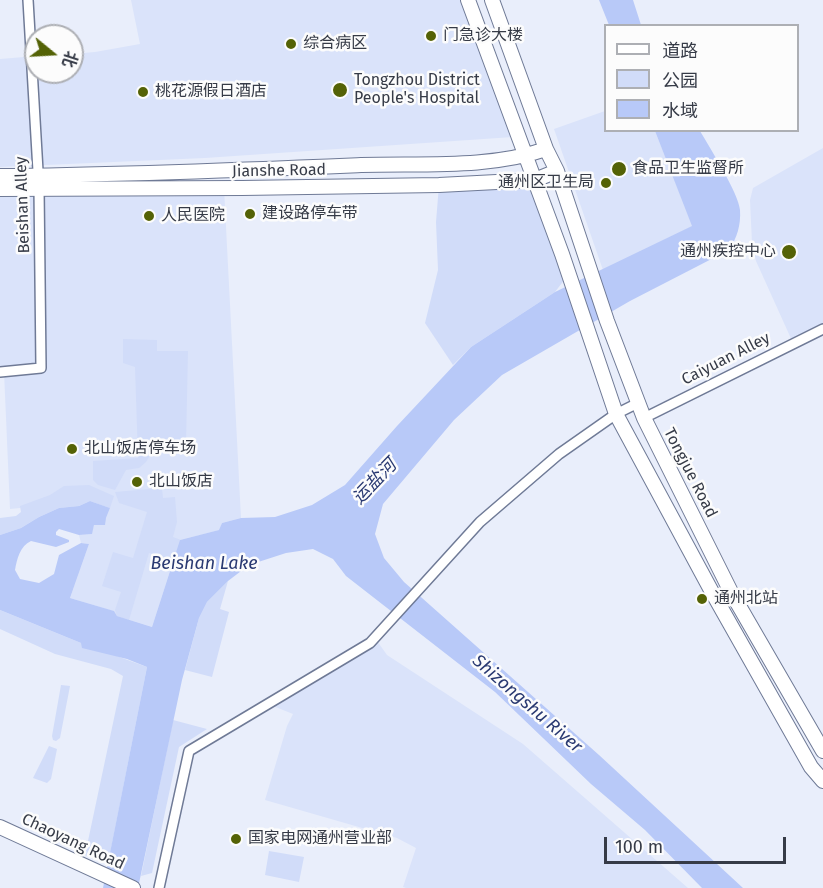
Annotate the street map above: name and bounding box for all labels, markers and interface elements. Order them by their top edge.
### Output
north arrow [24,24,84,84]
legend [604,24,799,132]
place label: 门急诊大楼 [443,26,523,46]
marker: 门急诊大楼 [424,29,438,43]
place label: 综合病区 [303,34,367,54]
marker: 综合病区 [284,37,298,51]
text: 道路 [662,40,698,62]
text: 北 [58,49,81,70]
text: 公园 [662,70,698,92]
place label: Tongzhou District People's Hospital [354,71,480,109]
marker: Tongzhou District People's Hospital [331,81,349,99]
place label: 桃花源假日酒店 [155,82,267,102]
marker: 桃花源假日酒店 [136,85,150,99]
text: 水域 [662,100,698,122]
street label: Beishan Alley [12,156,34,254]
place label: 食品卫生监督所 [632,159,744,179]
marker: 食品卫生监督所 [610,160,628,178]
street label: Jianshe Road [232,161,326,181]
place label: 通州区卫生局 [498,173,594,193]
marker: 通州区卫生局 [599,176,613,190]
place label: 建设路停车带 [262,204,358,224]
place label: 人民医院 [161,206,225,226]
marker: 建设路停车带 [243,207,257,221]
marker: 人民医院 [142,209,156,223]
place label: 通州疾控中心 [680,242,776,262]
marker: 通州疾控中心 [780,243,798,261]
street label: Caiyuan Alley [679,329,773,389]
street label: Tongjue Road [659,425,721,521]
place label: 北山饭店停车场 [84,439,196,459]
marker: 北山饭店停车场 [65,442,79,456]
water label: 运盐河 [348,455,402,509]
place label: 北山饭店 [149,472,213,492]
marker: 北山饭店 [130,475,144,489]
water label: Beishan Lake [150,553,258,575]
place label: 通州北站 [714,589,778,609]
marker: 通州北站 [695,592,709,606]
water label: Shizongshu River [468,650,586,758]
street label: Chaoyang Road [19,810,127,874]
scale bar [607,825,788,863]
place label: 国家电网通州营业部 [248,829,392,849]
marker: 国家电网通州营业部 [229,832,243,846]
text: 100 m [615,836,663,858]

